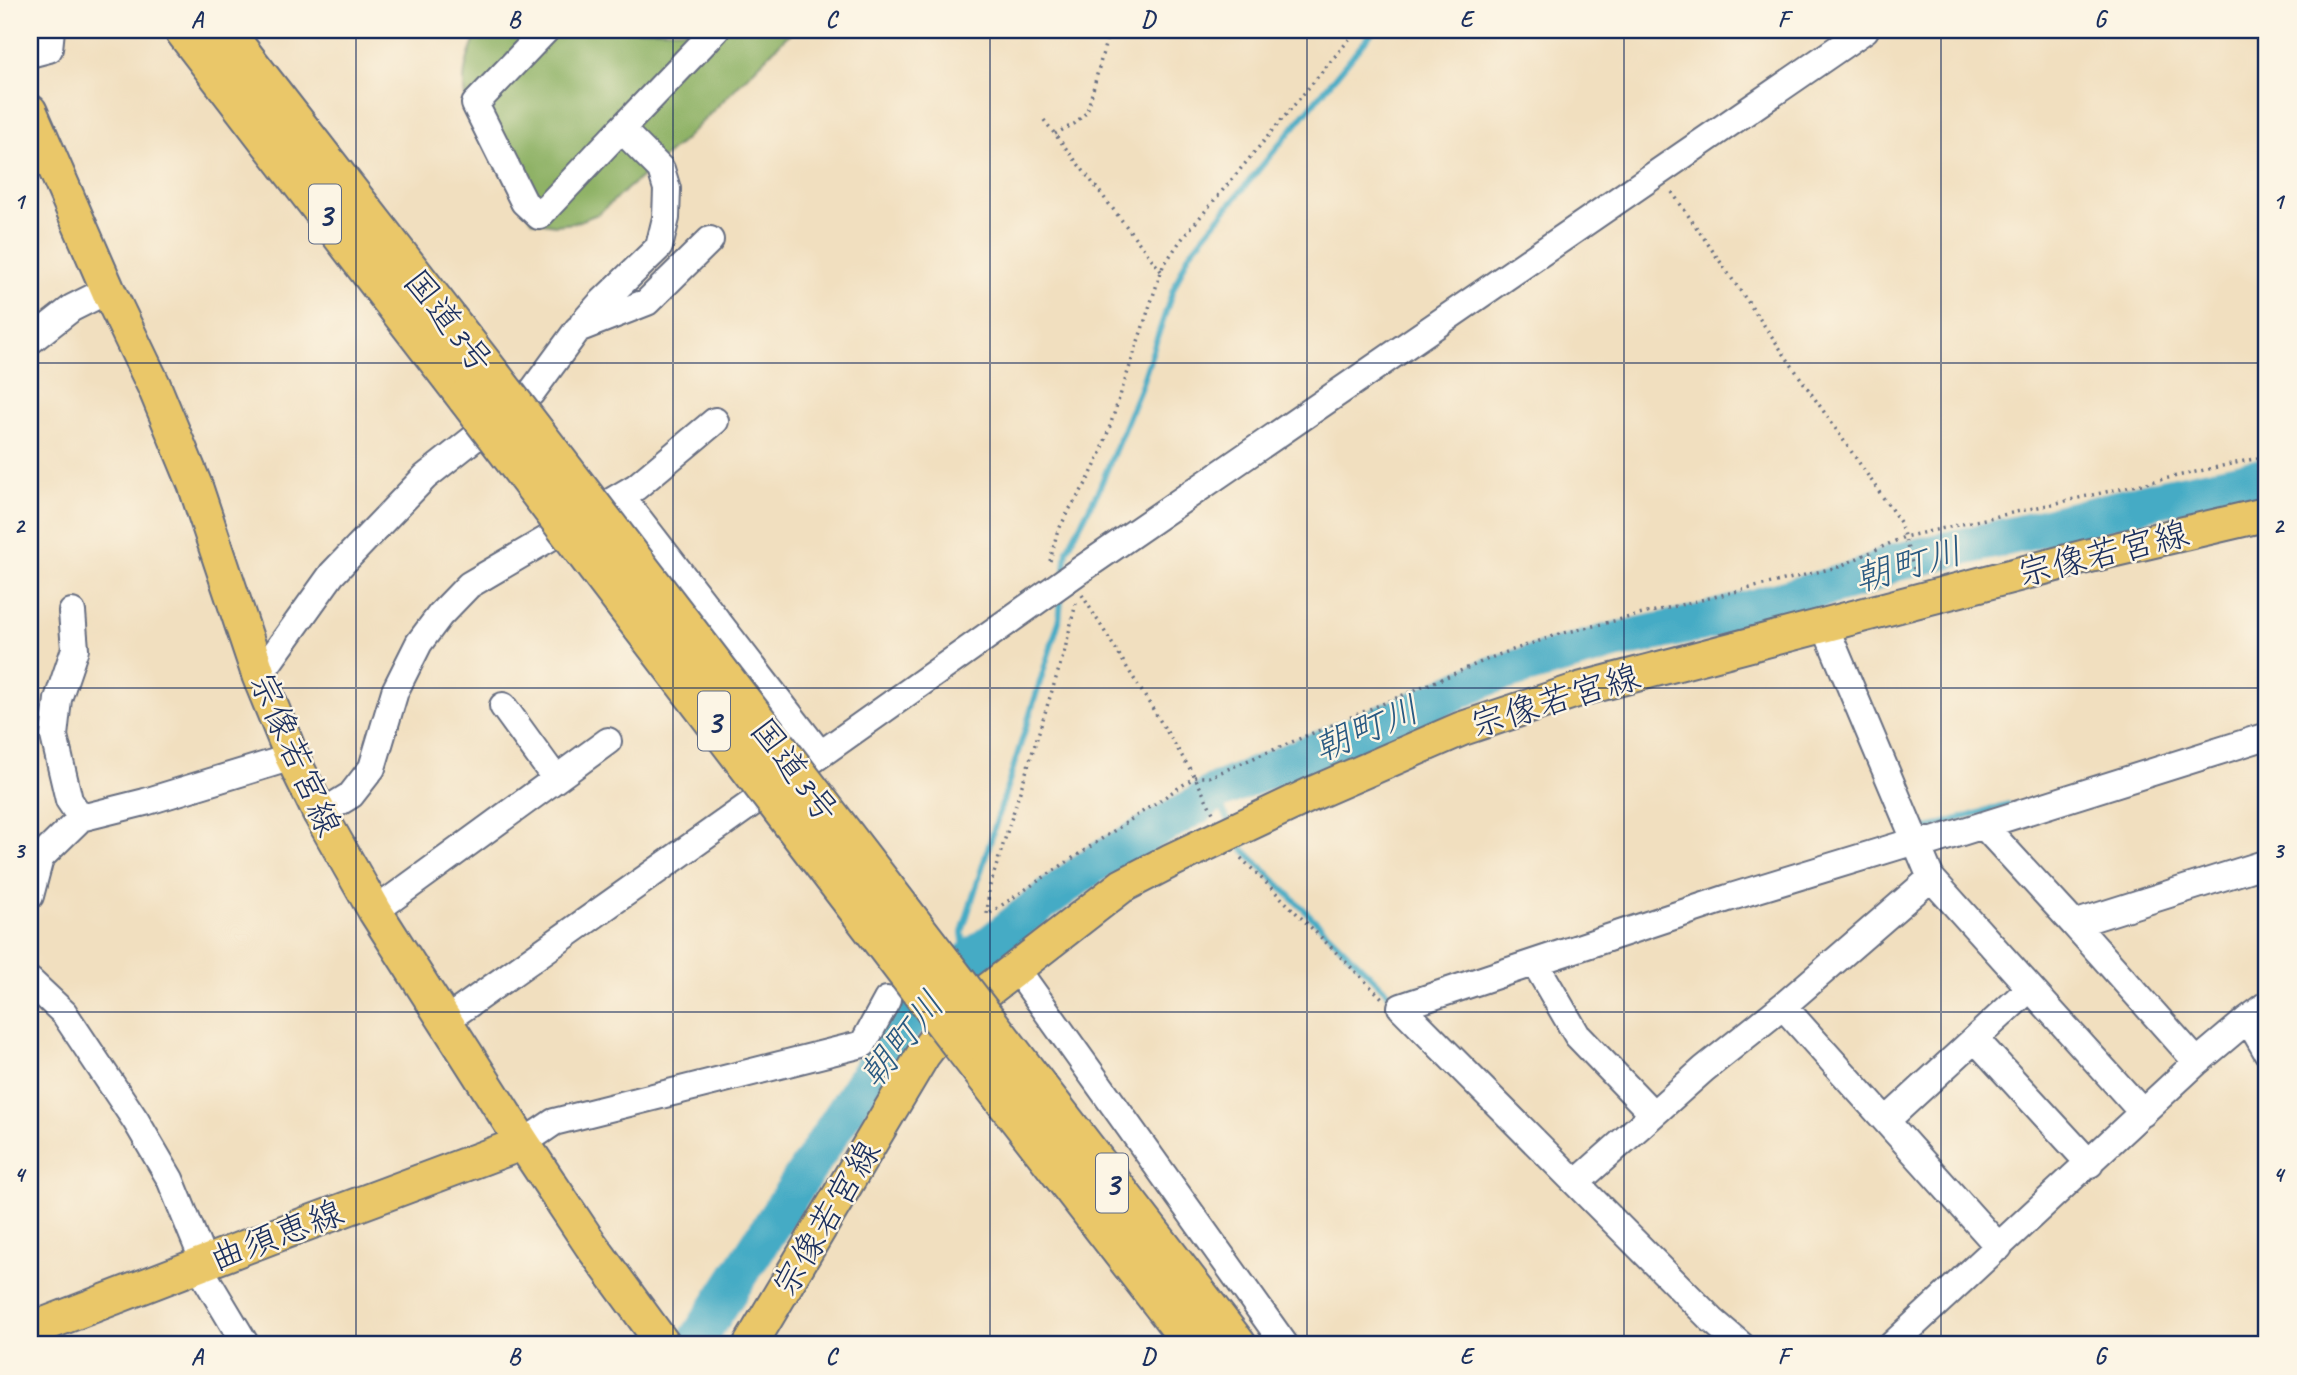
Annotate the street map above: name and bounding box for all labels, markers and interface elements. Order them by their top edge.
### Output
text: A [191,5,205,34]
text: B [508,5,522,34]
text: C [826,5,840,34]
text: D [1141,5,1157,34]
text: E [1460,5,1476,34]
text: F [1778,5,1794,34]
text: G [2094,5,2109,34]
road number: 3 [309,184,341,244]
text: 1 [14,187,27,216]
text: 1 [2273,187,2286,216]
street label: 国道3号 [394,260,504,383]
street label: 宗像若宮線 [2013,510,2193,596]
text: 2 [14,511,27,540]
text: 2 [2273,511,2286,540]
water label: 朝町川 [1848,527,1968,602]
street label: 宗像若宮線 [1465,653,1645,748]
street label: 宗像若宮線 [239,665,352,843]
water label: 朝町川 [1306,685,1426,772]
road number: 3 [698,692,730,750]
street label: 国道3号 [740,709,849,832]
text: 3 [14,836,27,865]
text: 3 [2273,836,2286,865]
water label: 朝町川 [848,981,955,1097]
street label: 宗像若宮線 [762,1132,891,1305]
road number: 3 [1096,1154,1128,1212]
text: 4 [14,1160,27,1189]
text: 4 [2273,1160,2286,1189]
street label: 曲須恵線 [203,1189,350,1282]
text: A [191,1342,205,1371]
text: B [508,1342,522,1371]
text: C [826,1342,840,1371]
text: D [1141,1342,1157,1371]
text: E [1460,1342,1476,1371]
text: F [1778,1342,1794,1371]
text: G [2094,1342,2109,1371]

